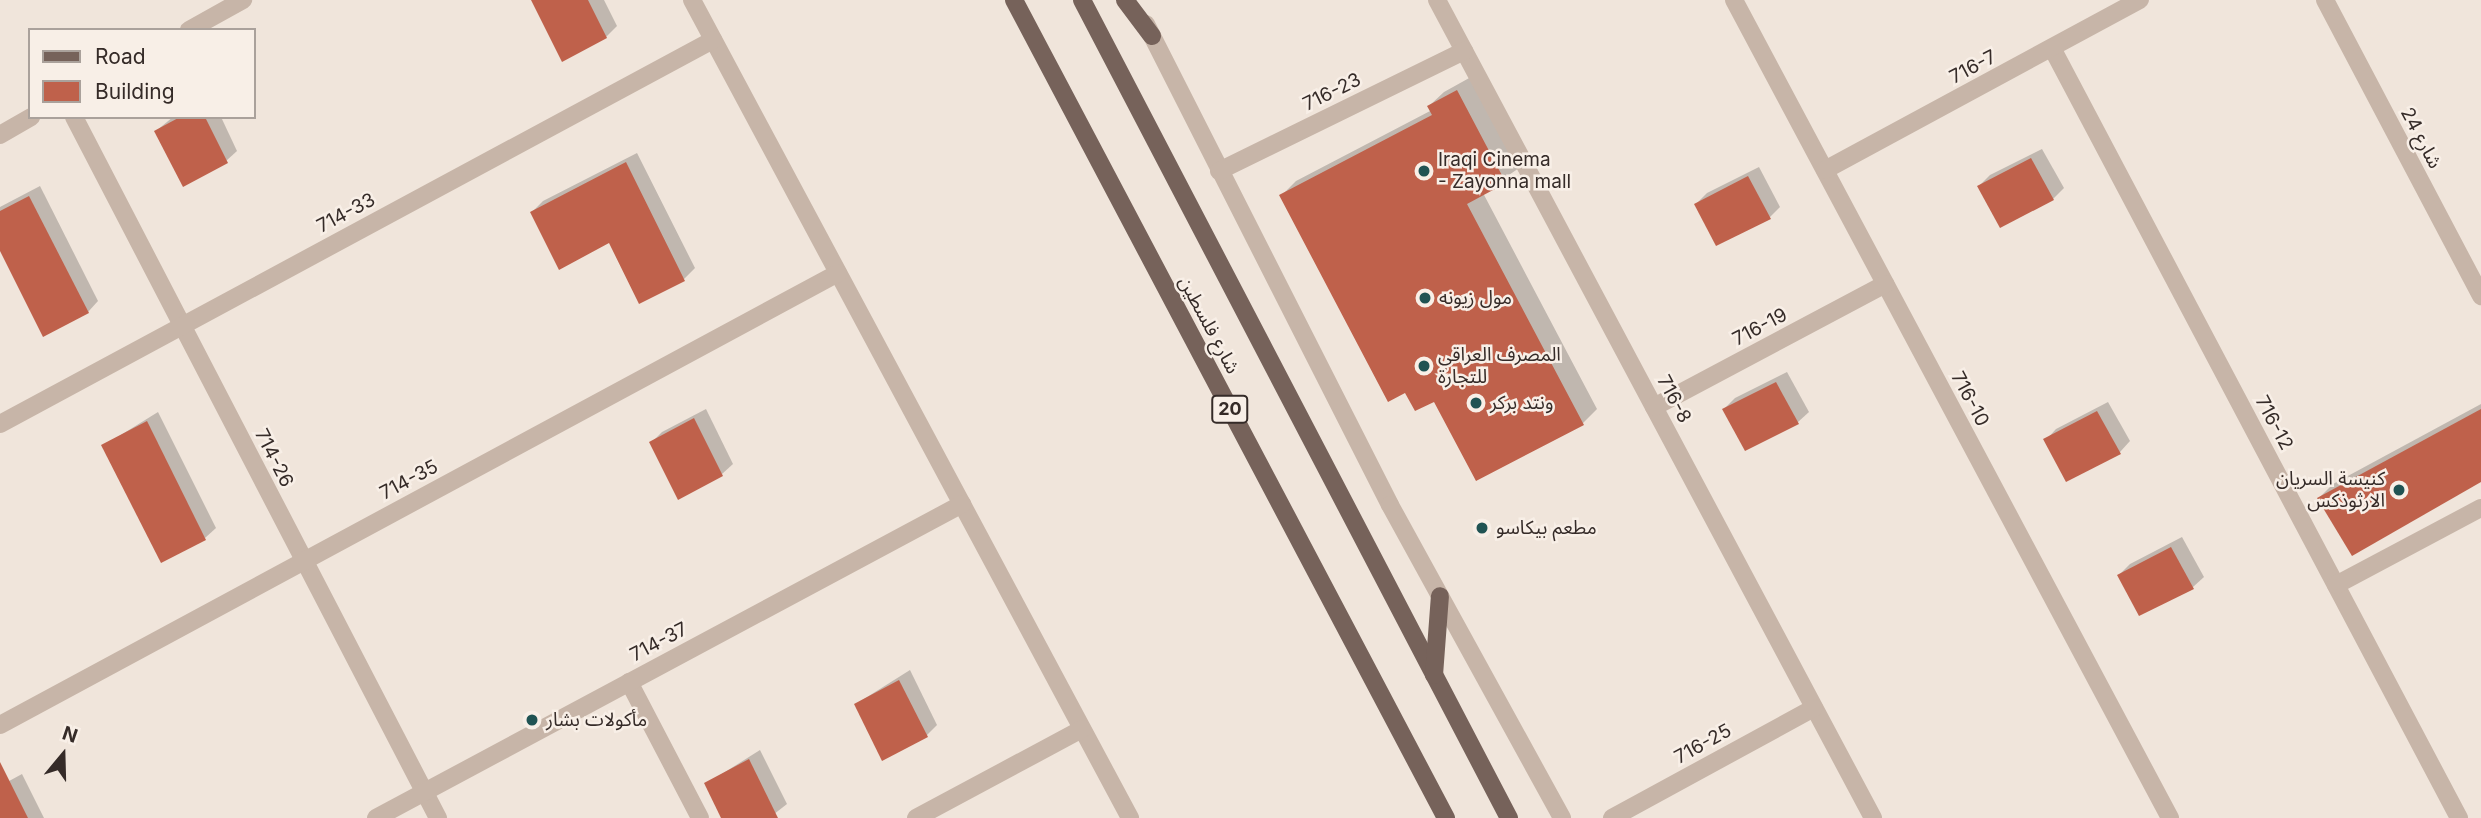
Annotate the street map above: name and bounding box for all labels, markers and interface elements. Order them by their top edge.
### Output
legend [28,28,256,119]
text: Road [95,44,146,69]
street label: 716-7 [1946,45,2000,89]
street label: 716-23 [1299,68,1365,116]
text: Building [95,79,175,104]
street label: شارع 24 [2395,104,2447,172]
place label: Iraqi Cinema - Zayonna mall [1438,149,1571,193]
marker: Iraqi Cinema - Zayonna mall [1416,163,1432,179]
street label: 714-33 [313,188,379,238]
street label: شارع فلسطين [1174,272,1244,378]
place label: مول زيونه [1439,287,1512,309]
marker: مول زيونه [1417,290,1433,306]
street label: 716-19 [1729,303,1791,351]
place label: المصرف العراقي للتجارة [1438,344,1561,388]
marker: المصرف العراقي للتجارة [1416,358,1432,374]
street label: 716-10 [1946,368,1994,430]
street label: 716-8 [1652,371,1696,427]
place label: ونتد بركر [1490,392,1553,414]
street label: 716-12 [2250,392,2298,454]
road number: 20 [1211,394,1249,424]
marker: ونتد بركر [1468,395,1484,411]
street label: 714-26 [250,425,298,491]
street label: 714-35 [376,455,442,505]
place label: كنيسة السريان الارثوذكس [2276,468,2385,512]
marker: كنيسة السريان الارثوذكس [2391,482,2407,498]
place label: مطعم بيكاسو [1496,517,1597,539]
marker: مطعم بيكاسو [1474,520,1490,536]
street label: 714-37 [626,617,692,667]
place label: مأكولات بشار [546,709,647,731]
marker: مأكولات بشار [524,712,540,728]
street label: 716-25 [1671,719,1735,769]
north arrow [28,720,98,790]
text: N [59,721,81,748]

